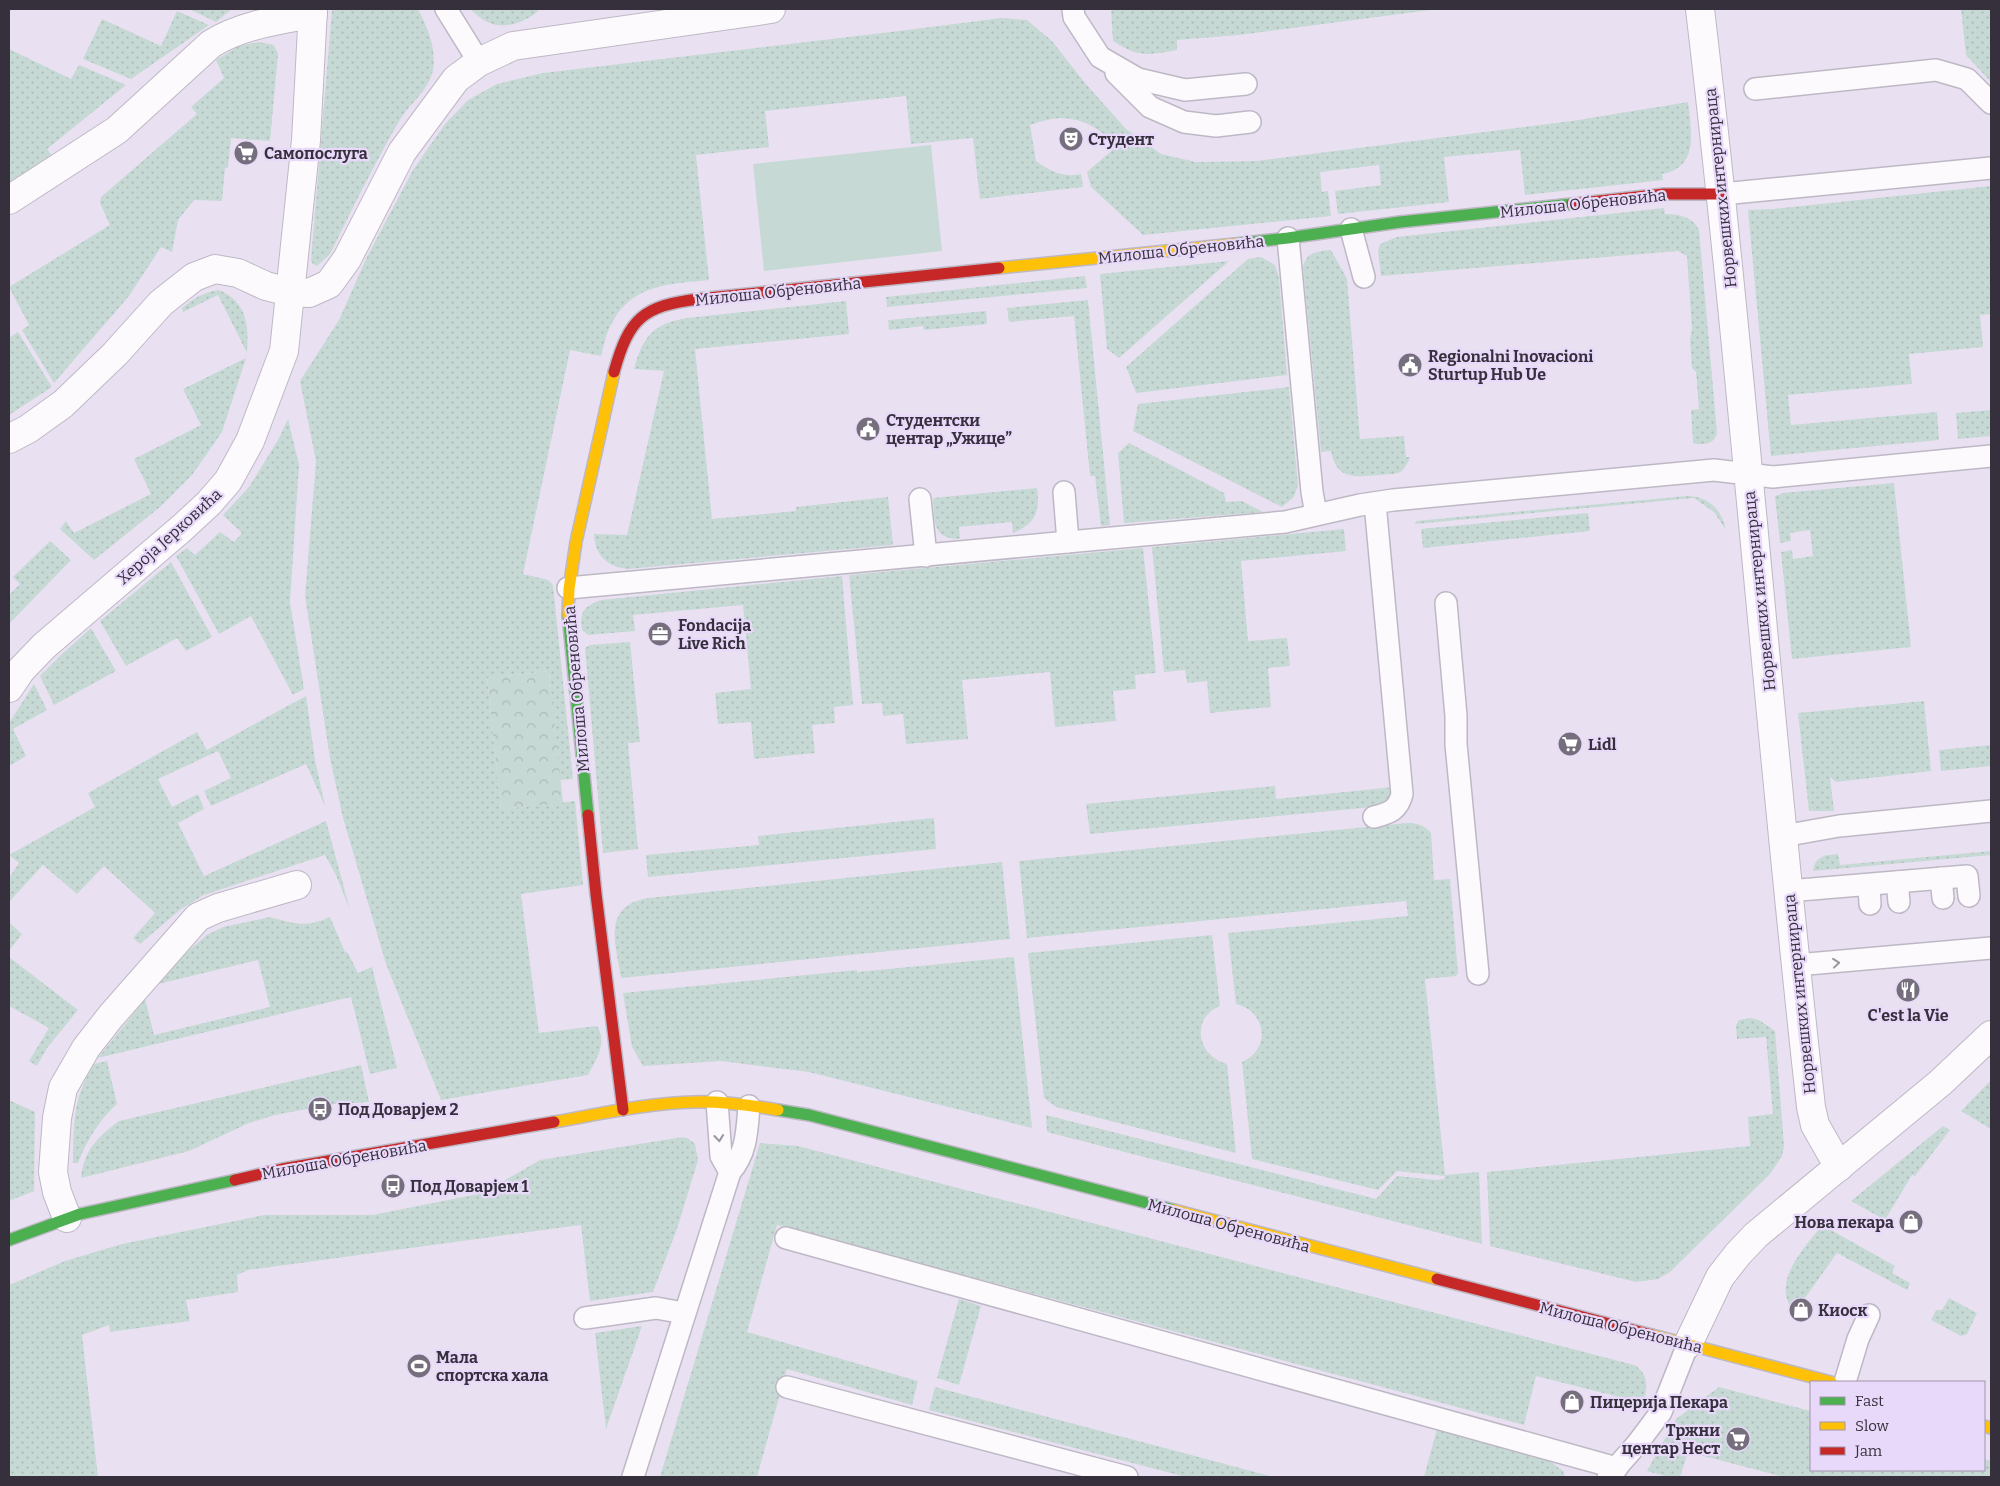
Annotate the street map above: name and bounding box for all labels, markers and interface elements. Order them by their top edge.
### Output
street label: Норвешких интернираца [1701,87,1740,289]
theatre icon: Студент [1058,126,1084,152]
place label: Студент [1088,130,1154,149]
supermarket icon: Самопослуга [233,140,259,166]
place label: Самопослуга [264,144,368,163]
street label: Милоша Обреновића [1499,185,1667,222]
street label: Милоша Обреновића [1097,231,1265,268]
street label: Милоша Обреновића [694,273,862,310]
place label: Regionalni Inovacioni Sturtup Hub Ue [1428,347,1593,384]
public building icon: Regionalni Inovacioni Sturtup Hub Ue [1397,352,1423,378]
place label: Студентски центар „Ужице” [886,411,1012,448]
public building icon: Студентски центар „Ужице” [855,416,881,442]
street label: Хероја Јерковића [113,484,226,588]
street label: Норвешких интернираца [1740,490,1779,692]
street label: Милоша Обреновића [560,605,593,773]
place label: Fondacija Live Rich [678,616,751,653]
office icon: Fondacija Live Rich [647,621,673,647]
supermarket icon: Lidl [1557,731,1583,757]
place label: Lidl [1588,735,1617,754]
street label: Норвешких интернираца [1780,893,1819,1095]
one-way arrow [1832,957,1840,968]
restaurant icon: C'est la Vie [1895,977,1921,1003]
place label: C'est la Vie [1867,1006,1949,1025]
bus stop icon: Под Доварјем 2 [307,1096,333,1122]
place label: Под Доварјем 2 [338,1100,458,1119]
one-way arrow [713,1135,724,1143]
street label: Милоша Обреновића [260,1136,428,1183]
bus stop icon: Под Доварјем 1 [380,1173,406,1199]
place label: Под Доварјем 1 [410,1177,528,1196]
street label: Милоша Обреновића [1146,1195,1312,1256]
shop icon: Нова пекара [1898,1209,1924,1235]
place label: Нова пекара [1795,1213,1894,1232]
shop icon: Киоск [1788,1297,1814,1323]
street label: Милоша Обреновића [1537,1298,1705,1357]
place label: Киоск [1818,1301,1867,1320]
place label: Мала спортска хала [436,1348,549,1385]
sports icon: Мала спортска хала [406,1353,432,1379]
legend [1810,1381,1985,1471]
shop icon: Пицерија Пекара [1559,1389,1585,1415]
text: Fast [1855,1392,1884,1410]
place label: Пицерија Пекара [1590,1393,1728,1412]
text: Slow [1855,1417,1890,1435]
place label: Тржни центар Нест [1622,1421,1720,1458]
supermarket icon: Тржни центар Нест [1725,1426,1751,1452]
text: Jam [1854,1442,1883,1460]

